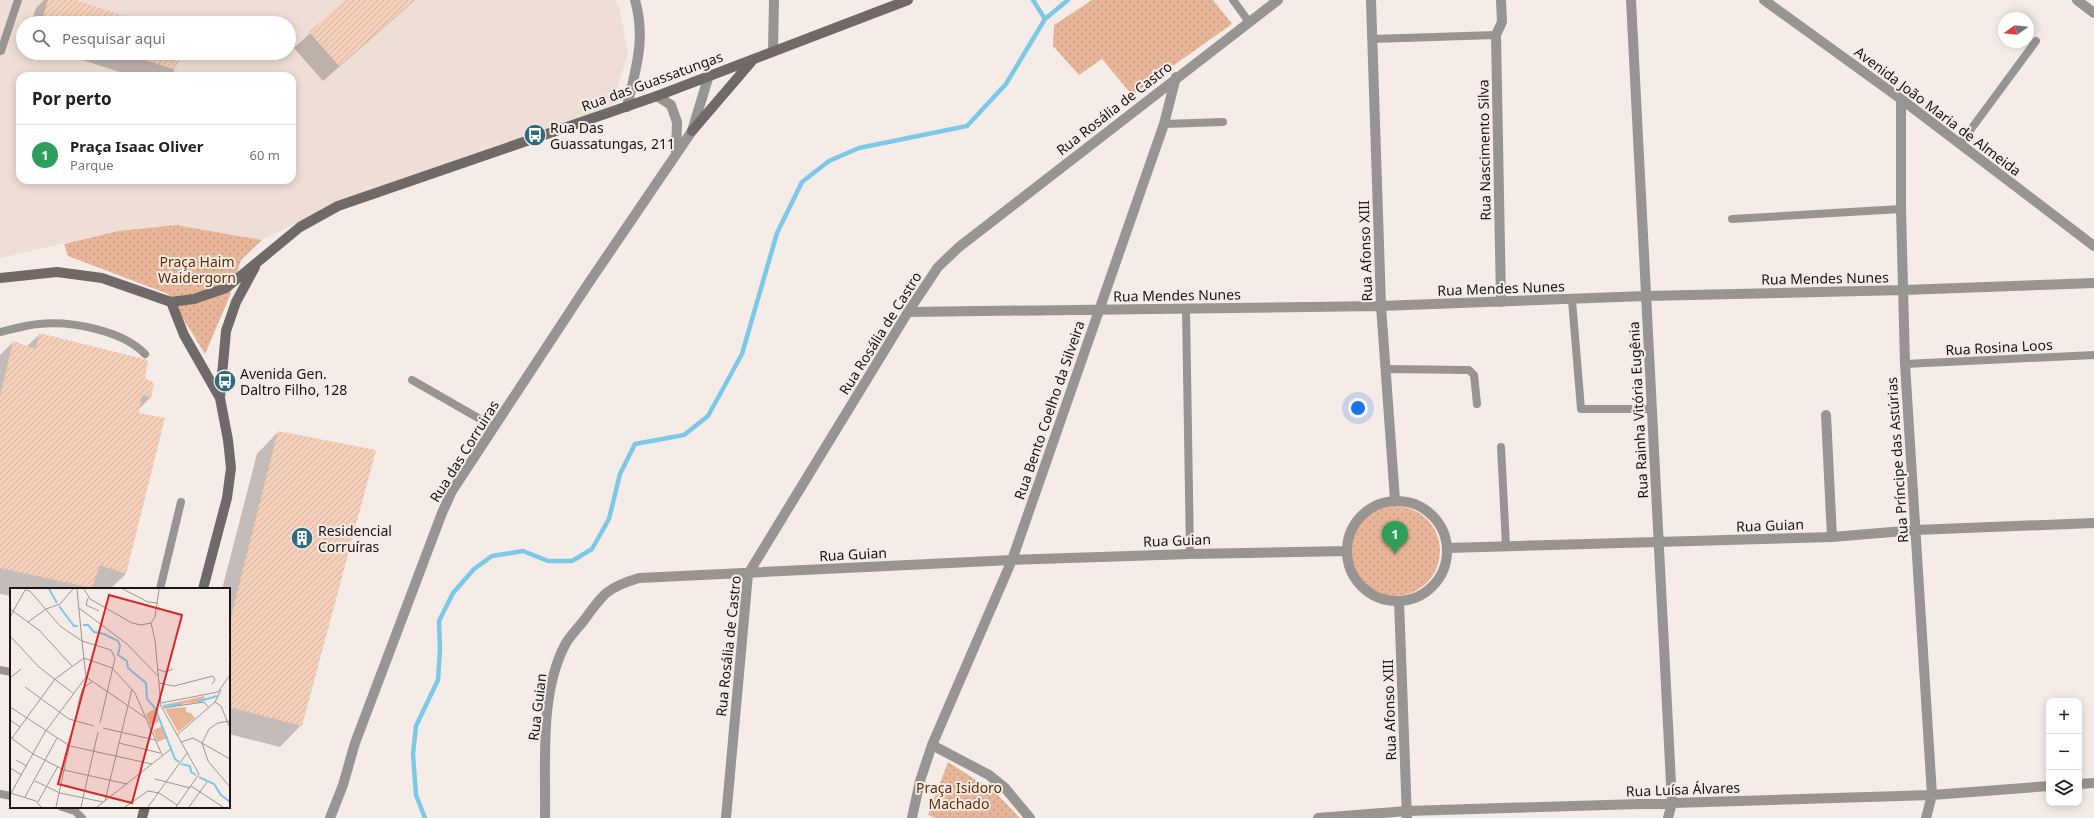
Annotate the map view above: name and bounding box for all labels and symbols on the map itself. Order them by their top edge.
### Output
north arrow [1998,12,2034,48]
street label: Avenida João Maria de Almeida [1851,42,2025,180]
street label: Rua das Guassatungas [579,46,726,115]
street label: Rua Rosália de Castro [1052,57,1176,159]
street label: Rua Nascimento Silva [1473,79,1495,221]
place label: Rua Das Guassatungas, 211 [550,118,675,153]
bus stop icon: Rua Das Guassatungas, 211 [522,122,548,148]
street label: Rua Afonso XIII [1354,200,1376,302]
park label: Praça Haim Waidergorn [158,252,236,287]
street label: Rua Mendes Nunes [1761,267,1889,289]
street label: Rua Rosália de Castro [834,268,926,398]
street label: Rua Mendes Nunes [1437,276,1565,300]
street label: Rua Mendes Nunes [1113,284,1241,306]
street label: Rua Bento Coelho da Silveira [1009,318,1089,502]
street label: Rua Rainha Vitória Eugênia [1624,321,1652,499]
street label: Rua Rosina Loos [1945,335,2053,359]
place label: Avenida Gen. Daltro Filho, 128 [240,364,347,399]
bus stop icon: Avenida Gen. Daltro Filho, 128 [212,368,238,394]
street label: Rua Príncipe das Astúrias [1882,376,1912,543]
street label: Rua das Corruiras [425,396,503,506]
your location [1348,398,1368,418]
street label: Rua Guian [1736,514,1804,536]
place label: Residencial Corruíras [318,521,392,556]
pin: 1 [1382,521,1408,554]
building icon: Residencial Corruíras [289,525,315,551]
street label: Rua Guian [1143,529,1211,551]
street label: Rua Guian [819,543,887,565]
street label: Rua Rosália de Castro [711,574,745,718]
inset map [10,588,230,808]
street label: Rua Afonso XIII [1378,659,1400,761]
street label: Rua Guian [523,672,551,742]
park label: Praça Isidoro Machado [916,778,1002,813]
street label: Rua Luísa Álvares [1626,778,1741,800]

